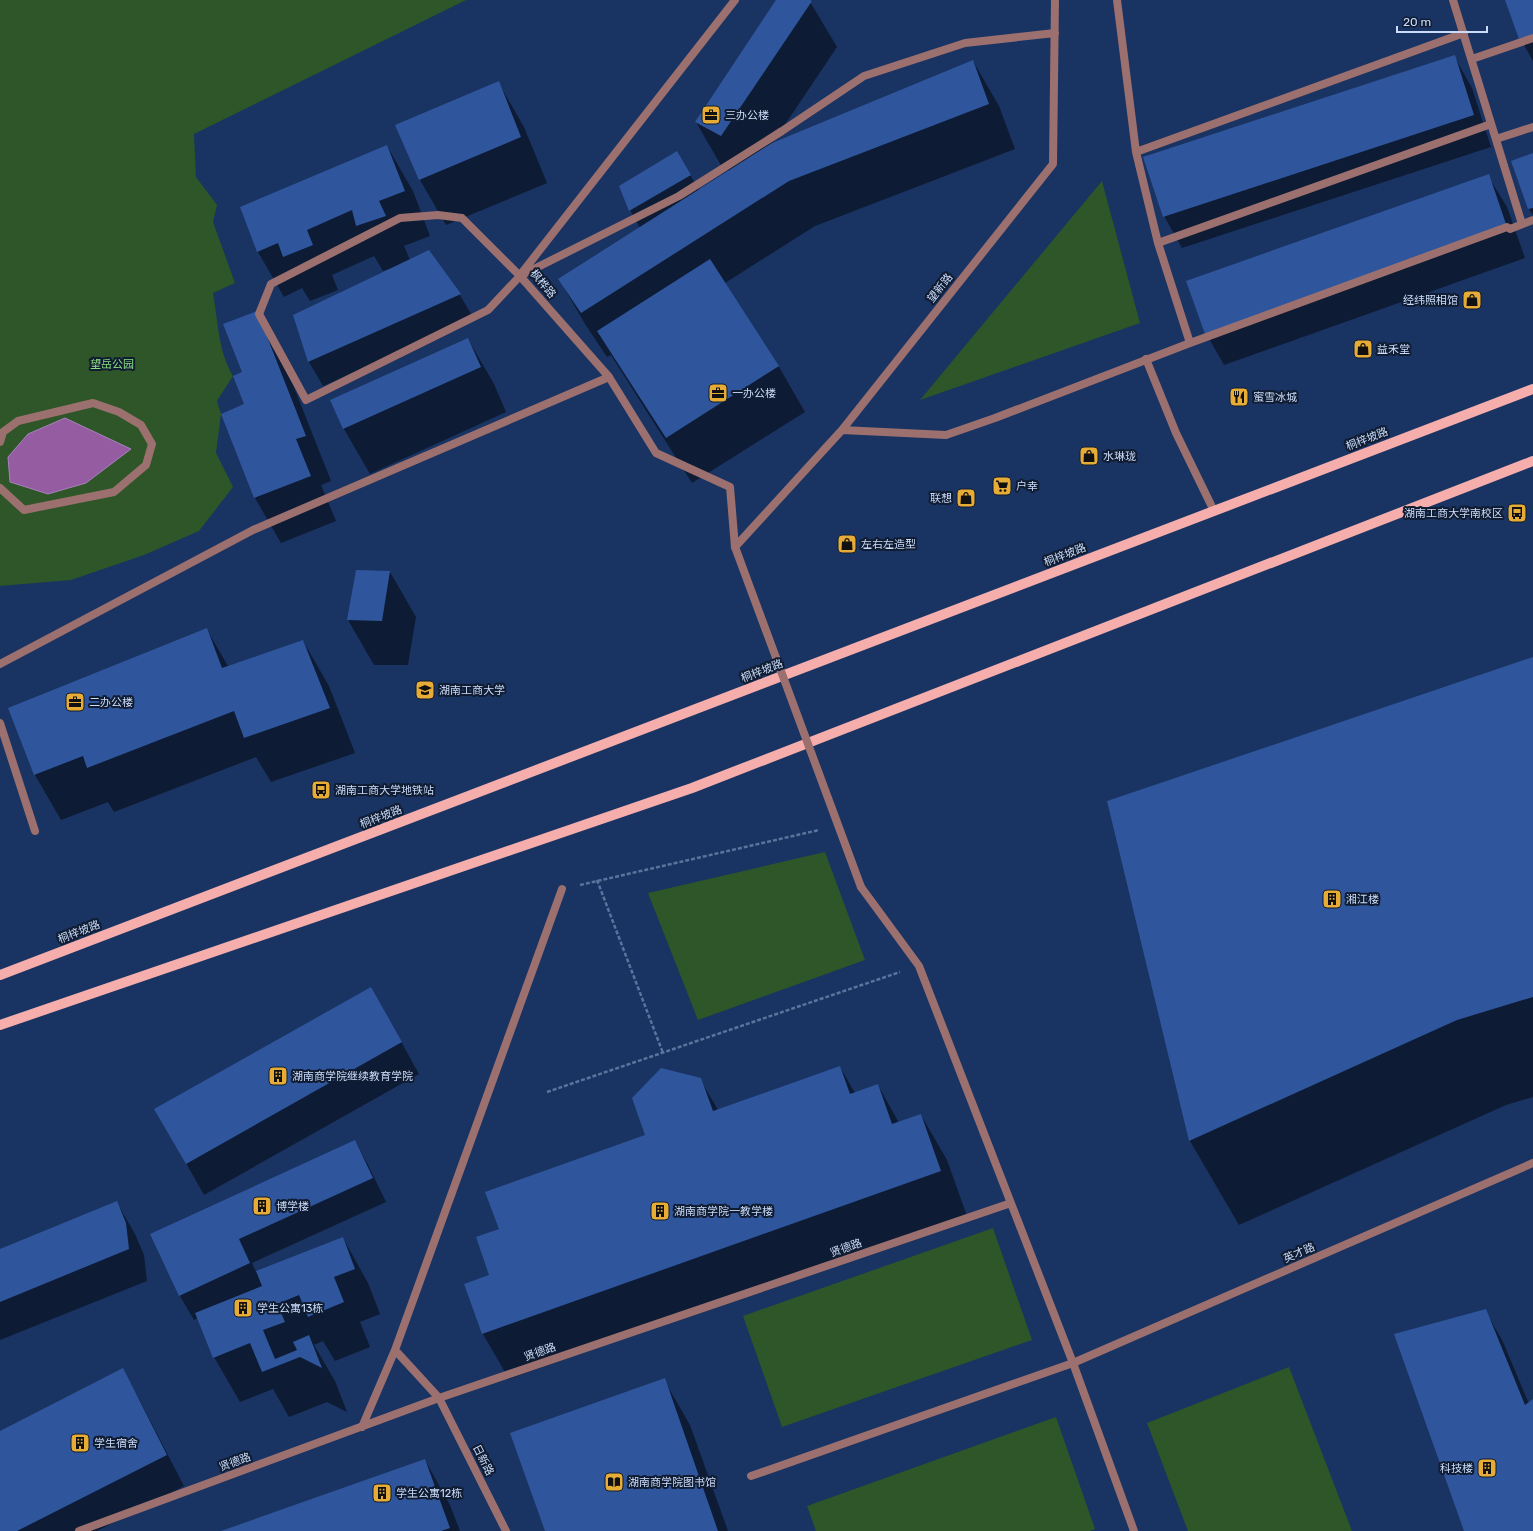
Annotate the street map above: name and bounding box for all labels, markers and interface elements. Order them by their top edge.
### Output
scale bar [1397,8,1487,34]
text: 20 m [1403,15,1431,29]
office icon: 三办公楼 [700,104,722,126]
place label: 三办公楼 [725,109,769,122]
street label: 枫桦路 [527,267,559,301]
street label: 望新路 [925,271,955,305]
shop icon: 经纬照相馆 [1461,289,1483,311]
place label: 经纬照相馆 [1403,294,1458,307]
shop icon: 益禾堂 [1352,338,1374,360]
place label: 益禾堂 [1377,343,1410,356]
park label: 望岳公园 [90,358,134,371]
office icon: 一办公楼 [707,382,729,404]
restaurant icon: 蜜雪冰城 [1228,386,1250,408]
place label: 一办公楼 [732,387,776,400]
place label: 蜜雪冰城 [1253,391,1297,404]
street label: 桐梓坡路 [1344,425,1390,453]
shop icon: 水琳珑 [1078,445,1100,467]
place label: 水琳珑 [1103,450,1136,463]
supermarket icon: 户幸 [991,475,1013,497]
place label: 户幸 [1016,480,1038,493]
shop icon: 联想 [955,487,977,509]
place label: 联想 [930,492,952,505]
bus stop icon: 湖南工商大学南校区 [1506,502,1528,524]
place label: 湖南工商大学南校区 [1404,507,1503,520]
shop icon: 左右左造型 [836,533,858,555]
place label: 左右左造型 [861,538,916,551]
street label: 桐梓坡路 [1042,541,1088,569]
street label: 桐梓坡路 [739,657,785,685]
school or university icon: 湖南工商大学 [414,679,436,701]
place label: 湖南工商大学 [439,684,505,697]
office icon: 二办公楼 [64,691,86,713]
place label: 二办公楼 [89,696,133,709]
bus stop icon: 湖南工商大学地铁站 [310,779,332,801]
place label: 湖南工商大学地铁站 [335,784,434,797]
street label: 桐梓坡路 [358,803,404,831]
building icon: 湘江楼 [1321,888,1343,910]
place label: 湘江楼 [1346,893,1379,906]
street label: 桐梓坡路 [56,918,102,946]
building icon: 湖南商学院继续教育学院 [267,1065,289,1087]
place label: 湖南商学院继续教育学院 [292,1070,413,1083]
building icon: 博学楼 [251,1195,273,1217]
place label: 博学楼 [276,1200,309,1213]
building icon: 湖南商学院一教学楼 [649,1200,671,1222]
place label: 湖南商学院一教学楼 [674,1205,773,1218]
street label: 贤德路 [828,1236,864,1260]
street label: 英才路 [1281,1241,1317,1265]
building icon: 学生公寓13栋 [232,1297,254,1319]
place label: 学生公寓13栋 [257,1302,323,1315]
street label: 贤德路 [522,1340,558,1364]
building icon: 学生宿舍 [69,1432,91,1454]
place label: 学生宿舍 [94,1437,138,1450]
street label: 日新路 [470,1442,496,1478]
street label: 贤德路 [217,1450,253,1474]
building icon: 科技楼 [1476,1457,1498,1479]
place label: 科技楼 [1440,1462,1473,1475]
library icon: 湖南商学院图书馆 [603,1471,625,1493]
place label: 湖南商学院图书馆 [628,1476,716,1489]
building icon: 学生公寓12栋 [371,1482,393,1504]
place label: 学生公寓12栋 [396,1487,462,1500]

